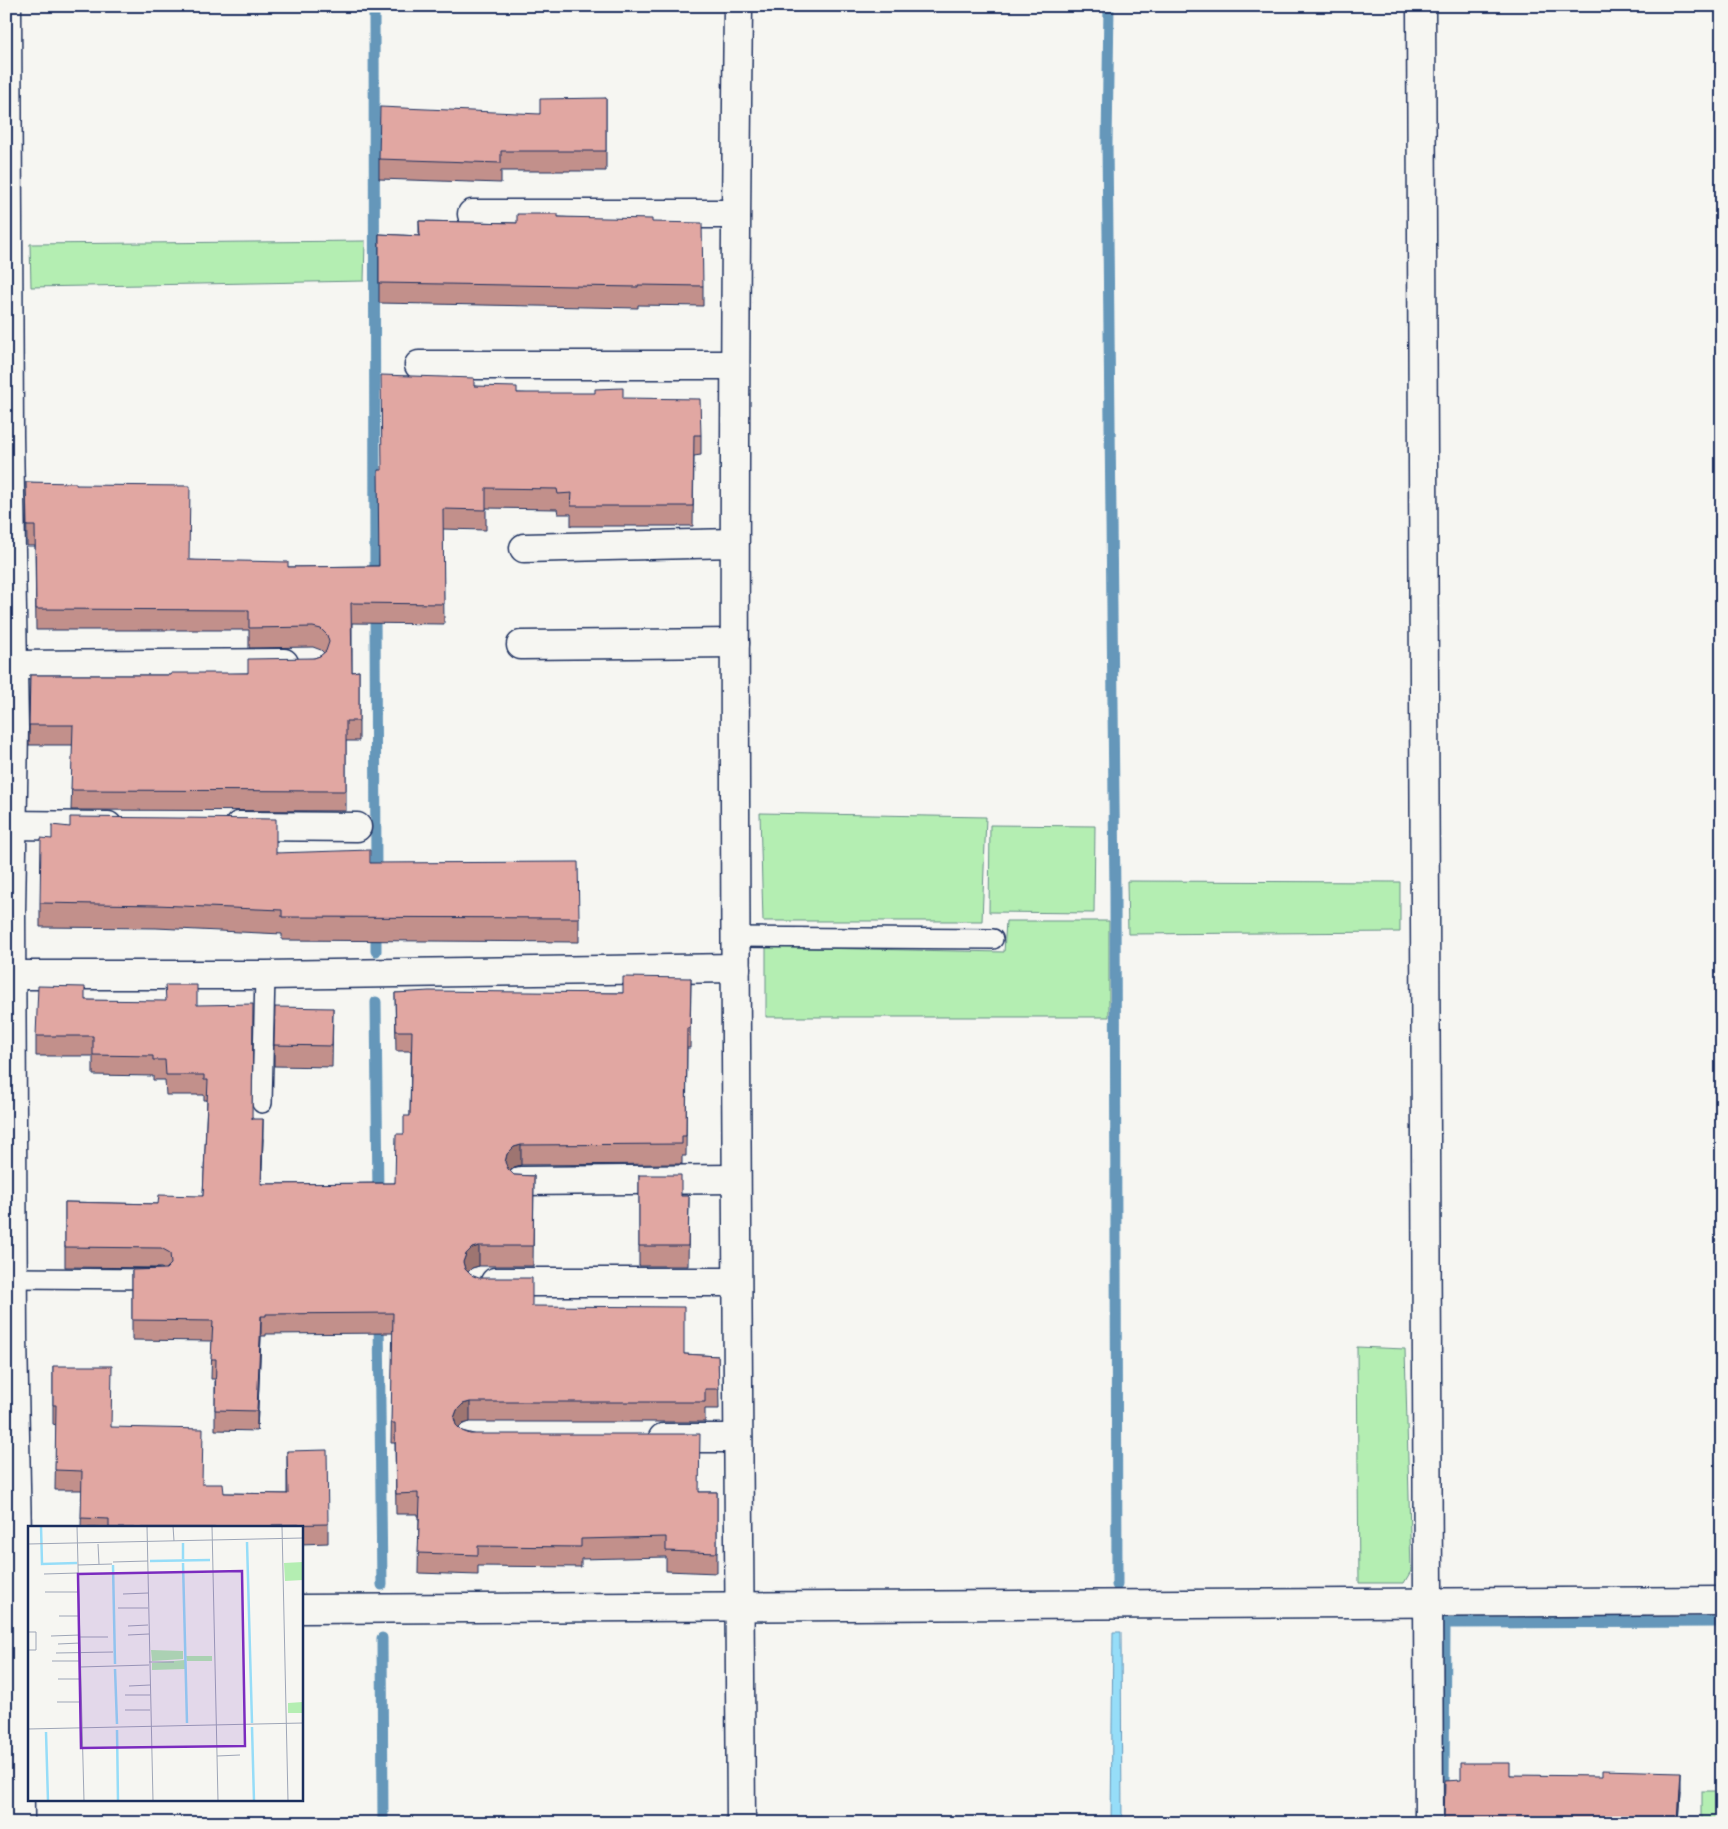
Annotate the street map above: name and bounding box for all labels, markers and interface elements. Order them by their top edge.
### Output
inset map [28,1526,302,1802]

